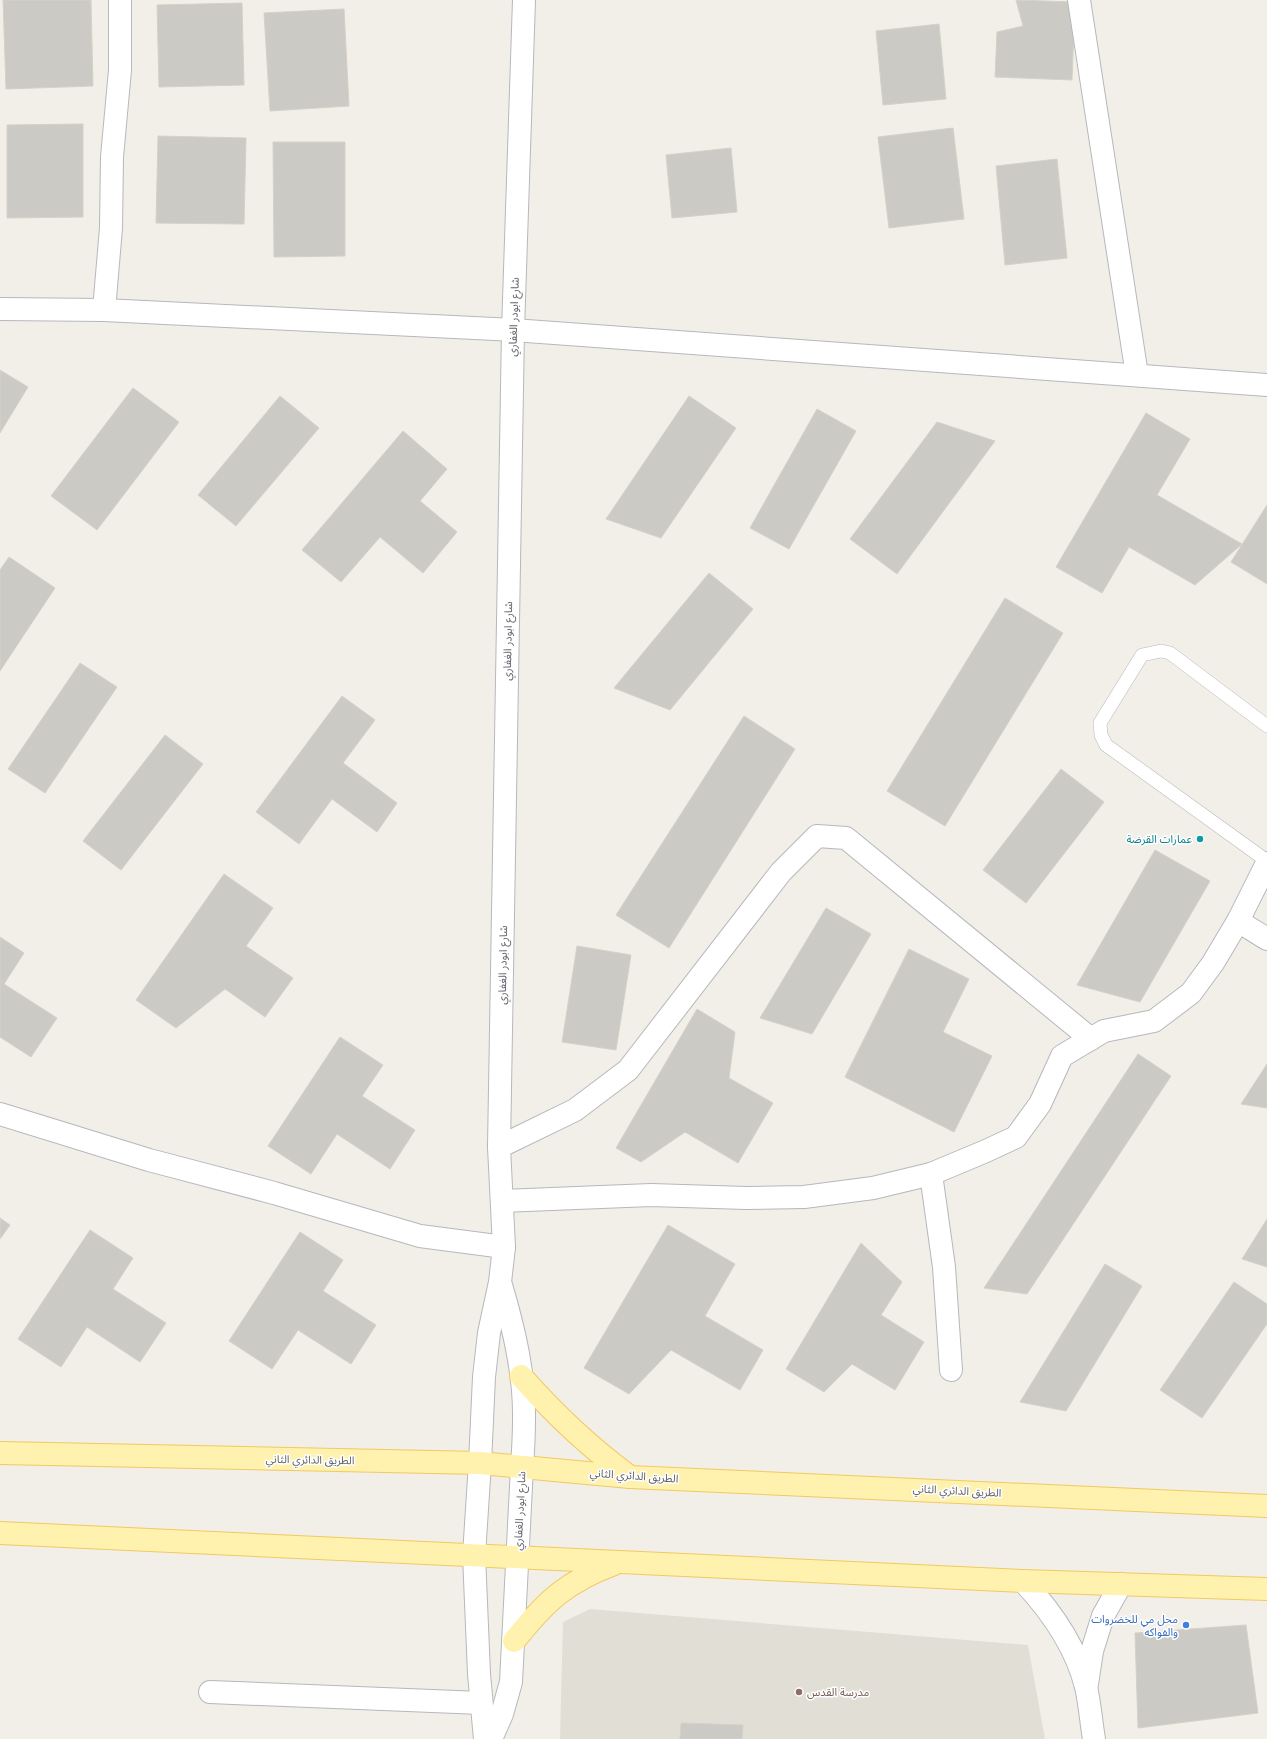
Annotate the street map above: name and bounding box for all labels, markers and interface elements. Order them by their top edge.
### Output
street label: شارع ابودر الغفاري [506,277,524,357]
street label: شارع ابودر الغفاري [501,601,518,681]
place label: عمارات القرضة [1127,833,1192,846]
marker: عمارات القرضة [1195,834,1205,844]
street label: شارع ابودر الغفاري [496,925,513,1005]
street label: الطريق الدائري الثاني [266,1453,354,1470]
street label: الطريق الدائري الثاني [589,1466,679,1488]
street label: شارع ابودر الغفاري [511,1471,531,1551]
street label: الطريق الدائري الثاني [912,1482,1002,1502]
place label: محل مي للخضروات والفواكه [1091,1613,1178,1639]
marker: محل مي للخضروات والفواكه [1181,1620,1191,1630]
place label: مدرسة القدس [807,1686,869,1699]
marker: مدرسة القدس [794,1687,804,1697]

